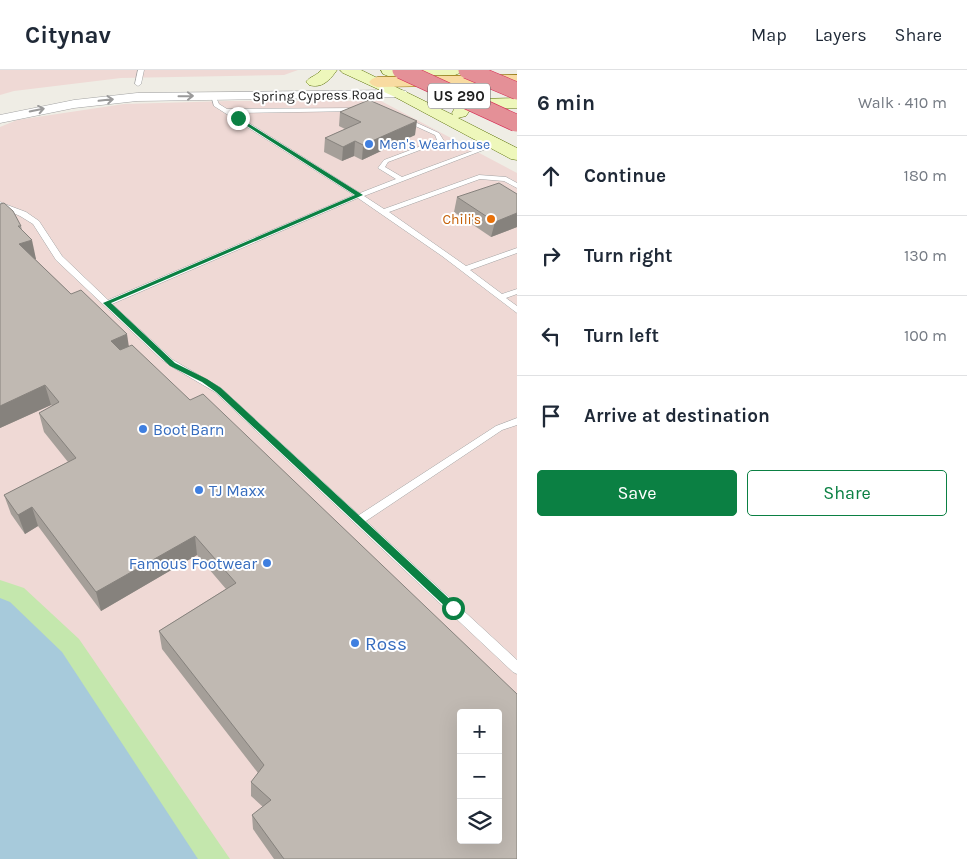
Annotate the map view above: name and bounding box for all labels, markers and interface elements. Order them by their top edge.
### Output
text: Citynav [25,21,111,49]
text: Map [751,24,787,46]
text: Layers [815,24,867,46]
text: Share [895,24,942,46]
road number: US 290 [428,84,490,108]
street label: Spring Cypress Road [252,86,384,105]
text: 6 min [537,91,595,115]
one-way arrow [178,92,194,101]
text: Walk · 410 m [858,93,947,112]
one-way arrow [97,95,113,105]
one-way arrow [29,105,45,115]
route end [227,107,250,130]
place label: Men's Wearhouse [379,136,490,153]
marker: Men's Wearhouse [363,138,375,150]
icon: ahead [537,162,565,190]
text: Continue [584,165,666,187]
text: 180 m [904,166,947,185]
place label: Chili's [442,211,481,228]
marker: Chili's [485,213,497,225]
icon: right [537,242,565,270]
text: Turn right [584,245,673,267]
text: 130 m [904,246,947,265]
icon: left [537,322,565,350]
text: Turn left [584,325,659,347]
text: 100 m [904,326,947,345]
icon: arrive [537,402,565,430]
text: Arrive at destination [584,405,770,427]
place label: Boot Barn [153,420,224,439]
marker: Boot Barn [137,423,149,435]
button: Save [537,470,737,516]
button: Share [747,470,947,516]
place label: TJ Maxx [209,481,265,500]
marker: TJ Maxx [193,484,205,496]
place label: Famous Footwear [129,554,257,573]
marker: Famous Footwear [261,557,273,569]
route start [442,597,465,620]
place label: Ross [365,633,407,655]
marker: Ross [349,637,361,649]
map controls [457,709,502,844]
button: + [457,709,502,754]
button: − [457,754,502,799]
button: layers [457,799,502,844]

